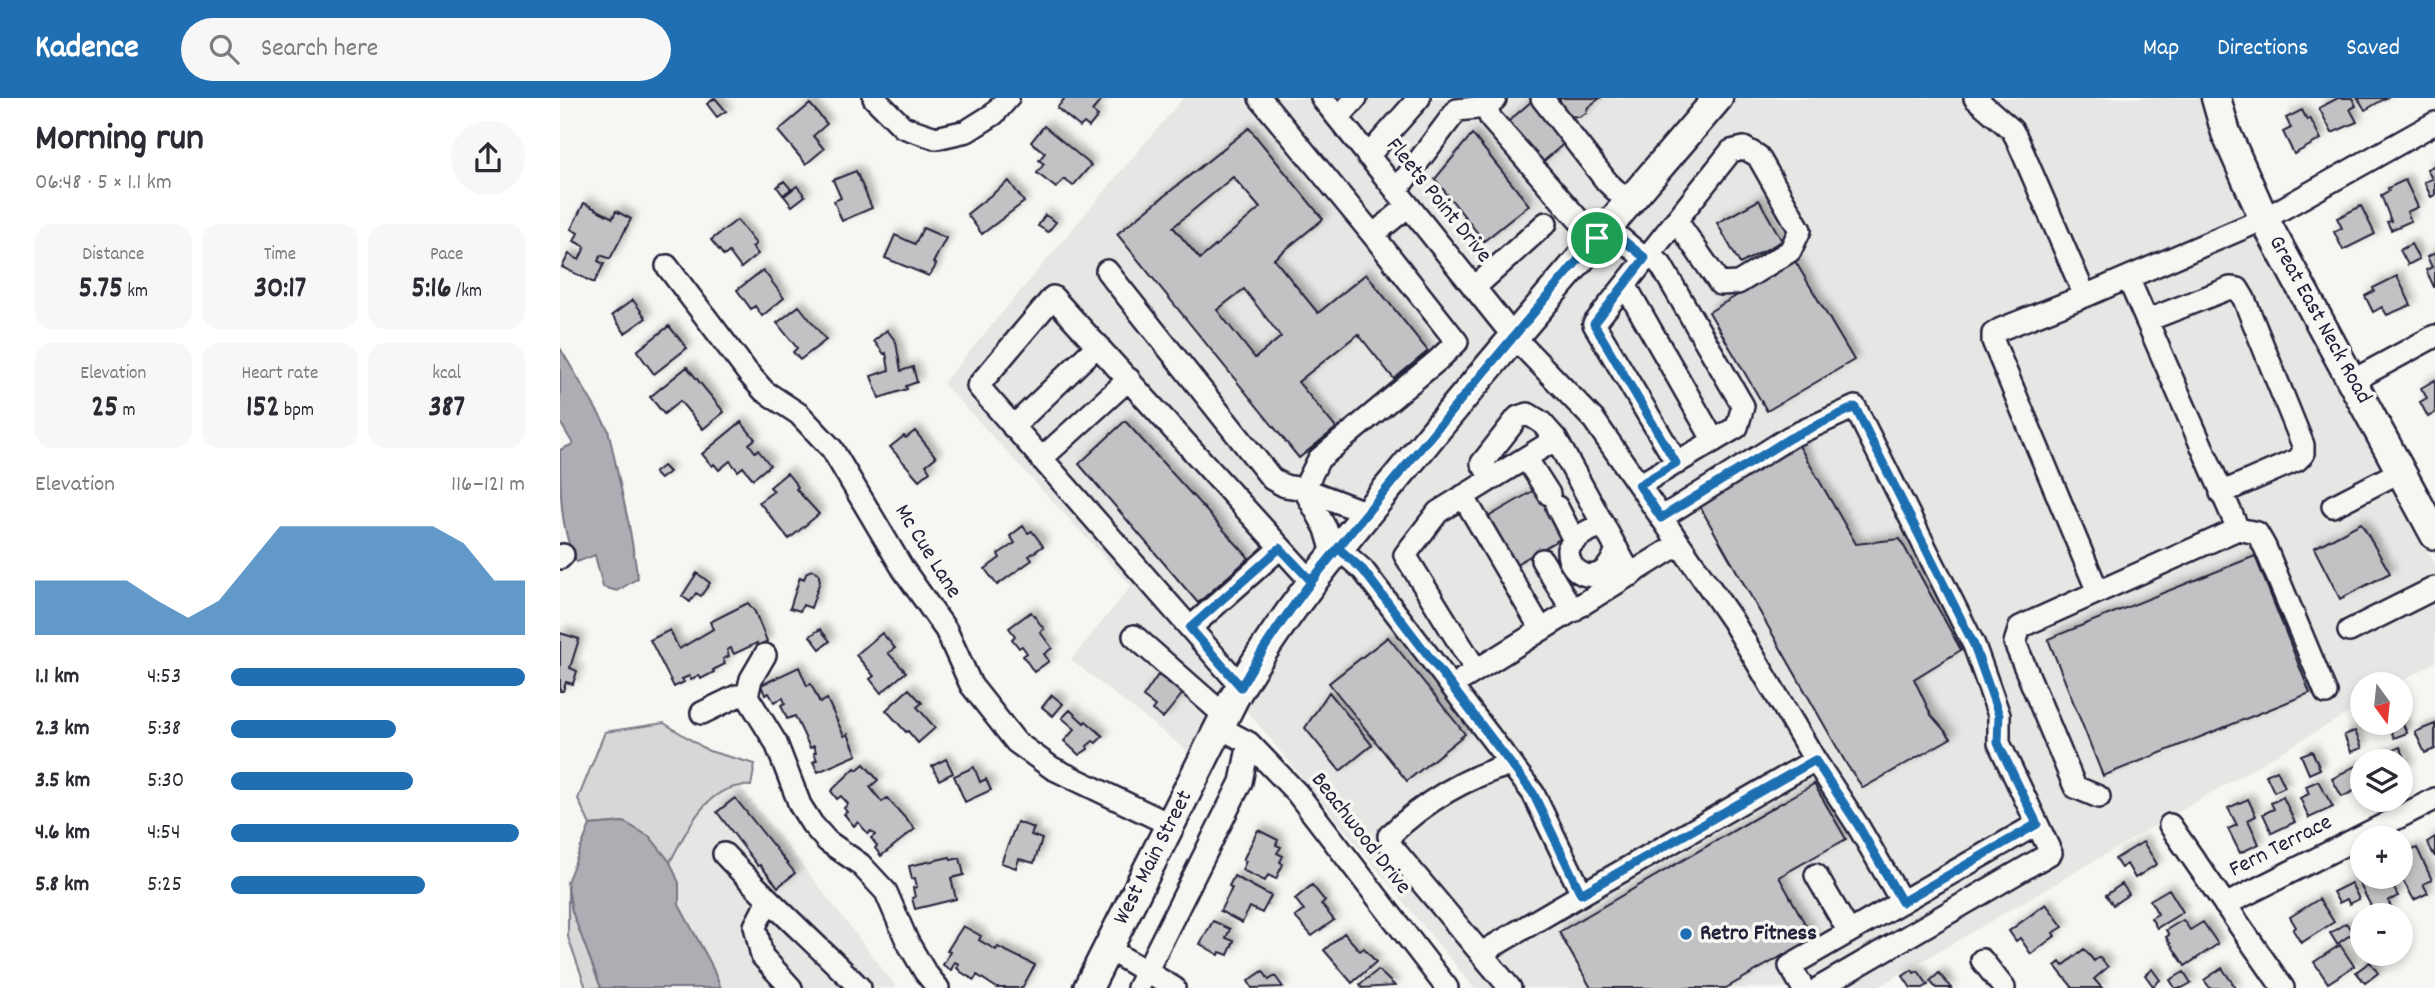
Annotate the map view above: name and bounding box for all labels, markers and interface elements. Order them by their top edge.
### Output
search box [181,18,671,81]
text: Kadence [35,26,139,73]
icon: search [205,30,243,68]
text: Search here [261,31,378,68]
text: Map [2143,32,2179,66]
text: Directions [2217,32,2308,66]
text: Saved [2346,32,2400,66]
text: Morning run [35,113,204,168]
button: share [451,121,525,195]
street label: Fleets Point Drive [1377,131,1499,271]
text: 06:48 · 5 × 1.1 km [35,167,172,200]
pin [1567,208,1627,268]
icon: arrive [1578,219,1616,257]
street label: Great East Neck Road [2259,230,2379,410]
text: Distance [82,242,144,269]
text: Time [264,242,296,269]
text: Pace [430,242,463,269]
text: 5.75 [79,269,123,312]
text: 30:17 [254,269,306,312]
text: 5:16 [411,269,451,312]
text: km [123,279,148,306]
text: /km [451,279,482,306]
text: Elevation [80,361,146,388]
text: Heart rate [242,361,318,388]
text: kcal [432,361,461,388]
text: 25 [91,388,118,431]
text: 152 [246,388,280,431]
text: 387 [428,388,465,431]
text: m [118,398,136,425]
text: bpm [280,398,314,425]
text: Elevation [35,469,115,502]
text: 116–121 m [451,469,525,502]
street label: Mc Cue Lane [885,498,969,606]
text: 1.1 km [35,661,79,694]
text: 4:53 [147,661,181,694]
north arrow [2350,672,2413,735]
map controls [2350,672,2413,966]
text: 2.3 km [35,713,90,746]
text: 5:38 [147,713,181,746]
button: layers [2350,749,2413,812]
text: 3.5 km [35,765,90,798]
text: 5:30 [147,765,184,798]
street label: Beachwood Drive [1302,766,1418,902]
street label: West Main Street [1106,785,1202,931]
street label: Fern Terrace [2224,807,2338,887]
text: 4.6 km [35,817,90,850]
text: 4:54 [147,817,181,850]
button: + [2350,826,2413,889]
text: 5.8 km [35,869,89,902]
text: 5:25 [147,869,182,902]
button: − [2350,903,2413,966]
place label: Retro Fitness [1700,918,1817,951]
marker: Retro Fitness [1678,926,1694,942]

